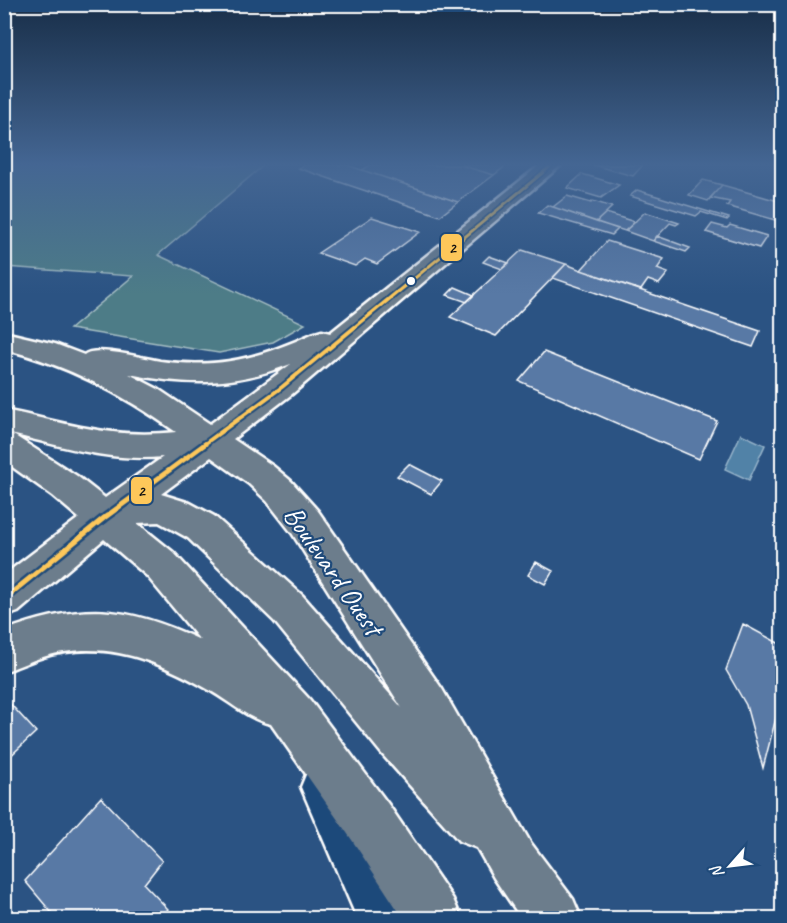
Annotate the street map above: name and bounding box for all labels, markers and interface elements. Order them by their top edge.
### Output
line badge: 2 [440,233,463,262]
text: 2 [448,238,457,258]
unlabelled marker [405,275,417,287]
line badge: 2 [130,476,153,505]
text: 2 [137,481,146,501]
street label: Boulevard Ouest [276,499,393,645]
north arrow [700,836,760,896]
text: N [705,861,729,882]

